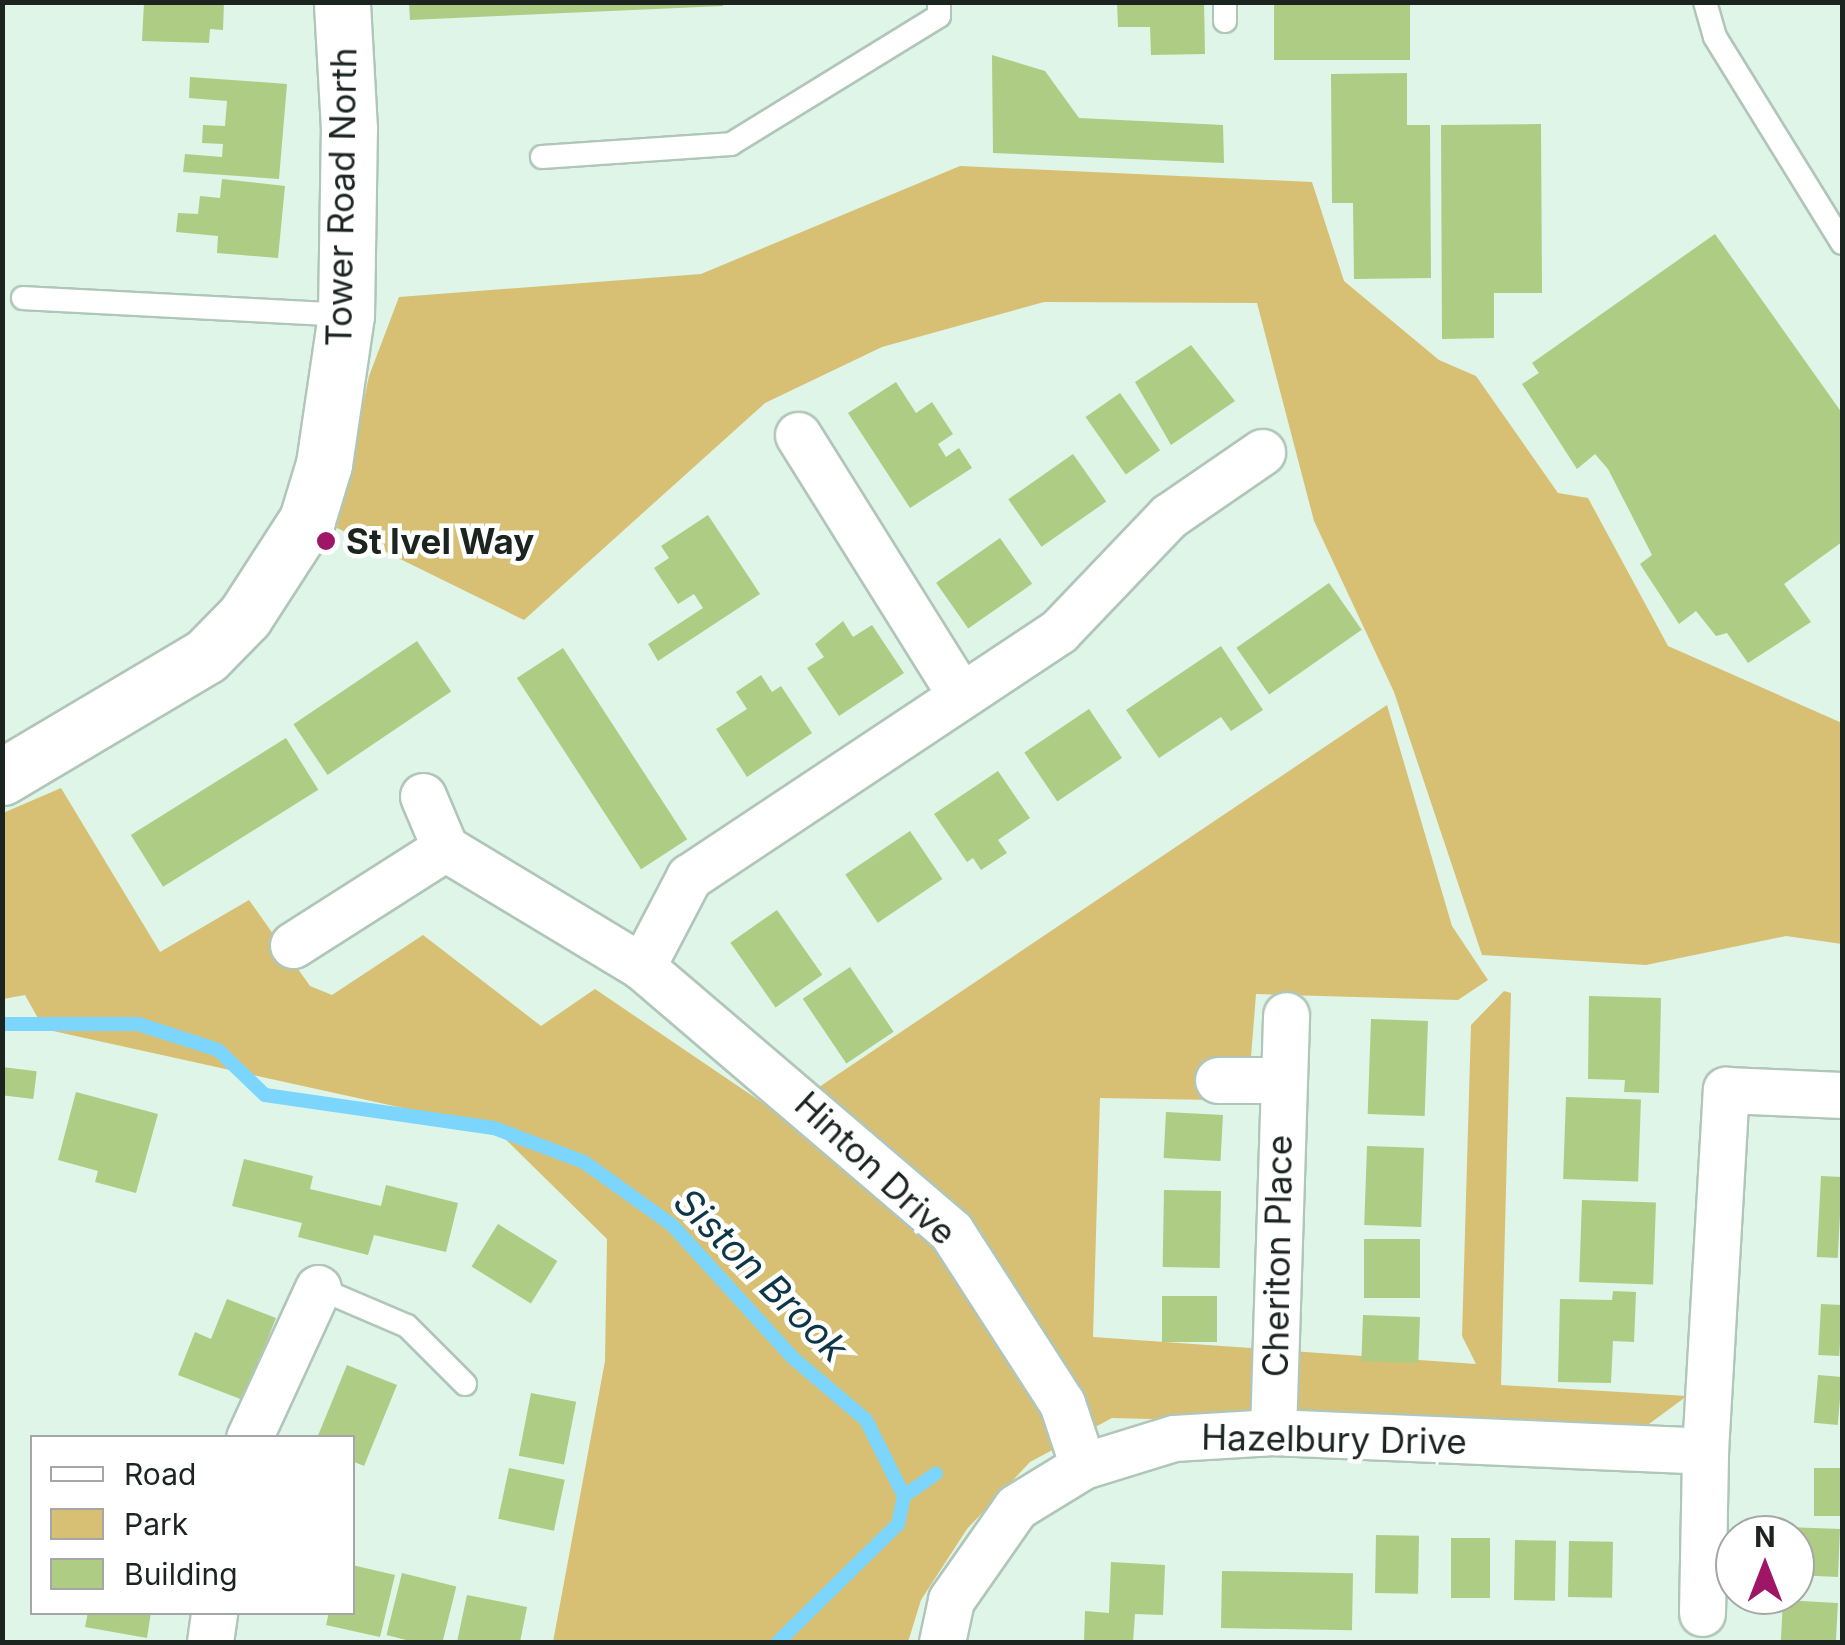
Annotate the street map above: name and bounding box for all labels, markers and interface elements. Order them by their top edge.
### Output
street label: Tower Road North [317,47,365,347]
place label: St Ivel Way [346,520,534,562]
marker: St Ivel Way [315,530,337,552]
street label: Hinton Drive [787,1083,965,1253]
street label: Cheriton Place [1254,1134,1300,1378]
water label: Siston Brook [665,1179,857,1371]
street label: Hazelbury Drive [1201,1416,1467,1462]
legend [30,1435,355,1615]
text: Road [124,1456,196,1492]
text: Park [124,1506,188,1542]
north arrow [1715,1515,1815,1615]
text: N [1754,1520,1776,1554]
text: Building [124,1556,238,1592]

